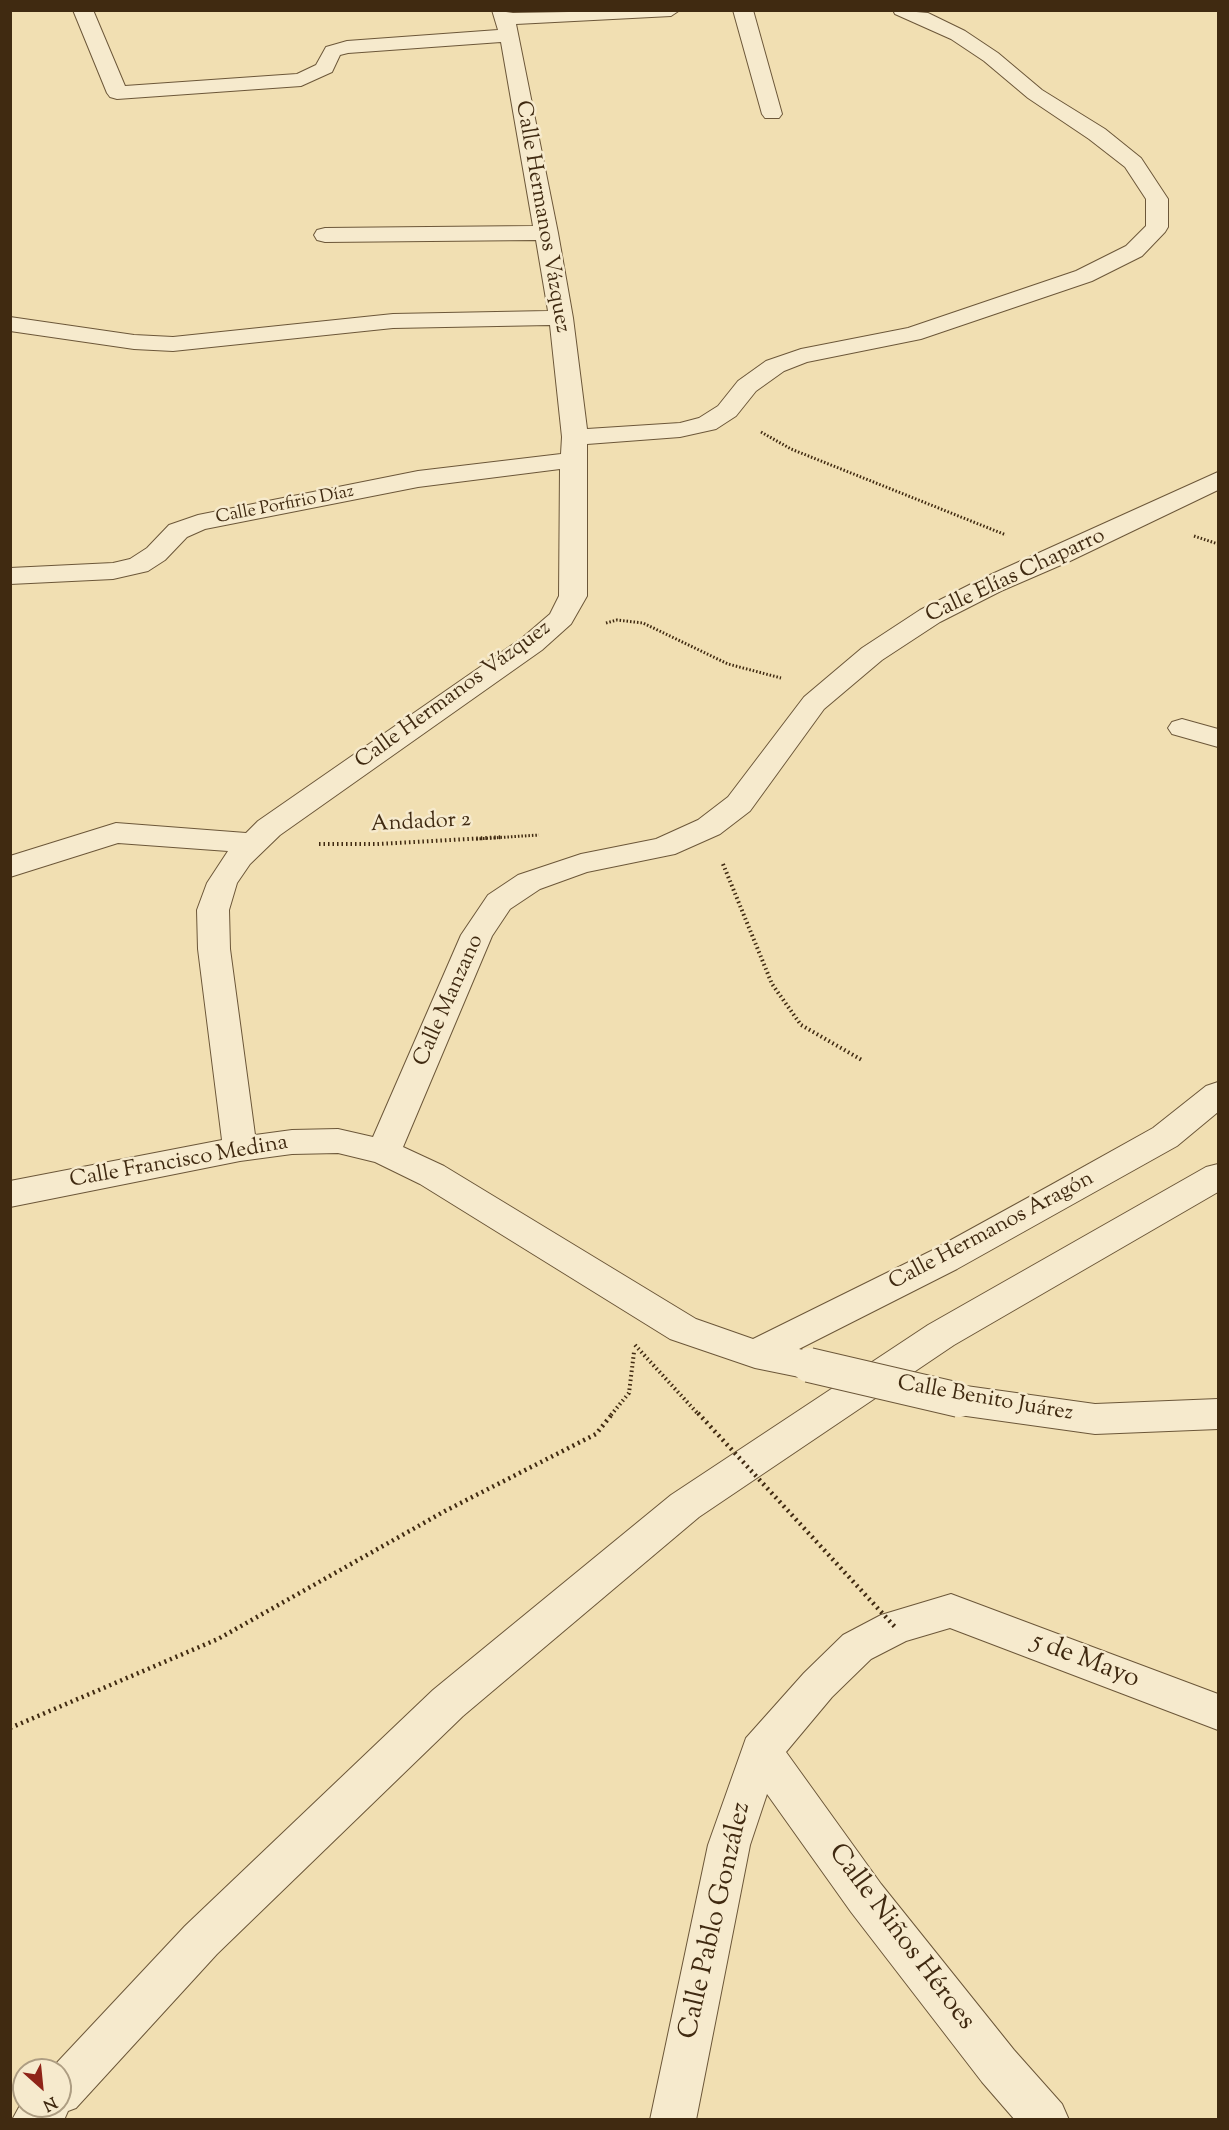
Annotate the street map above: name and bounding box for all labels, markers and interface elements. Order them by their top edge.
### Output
street label: Calle Hermanos Vázquez [508,99,574,335]
street label: Calle Porfirio Díaz [214,482,356,530]
street label: Calle Elías Chaparro [922,524,1110,630]
street label: Calle Hermanos Vázquez [351,616,557,776]
street label: Andador 2 [370,808,472,840]
street label: Calle Manzano [409,931,491,1071]
street label: Calle Francisco Medina [68,1131,290,1195]
street label: Calle Hermanos Aragón [885,1167,1099,1297]
street label: Calle Benito Juárez [895,1372,1075,1428]
street label: 5 de Mayo [1026,1627,1144,1697]
street label: Calle Pablo González [674,1799,760,2043]
street label: Calle Niños Héroes [819,1838,981,2038]
north arrow [12,2058,72,2118]
text: N [39,2090,60,2116]

